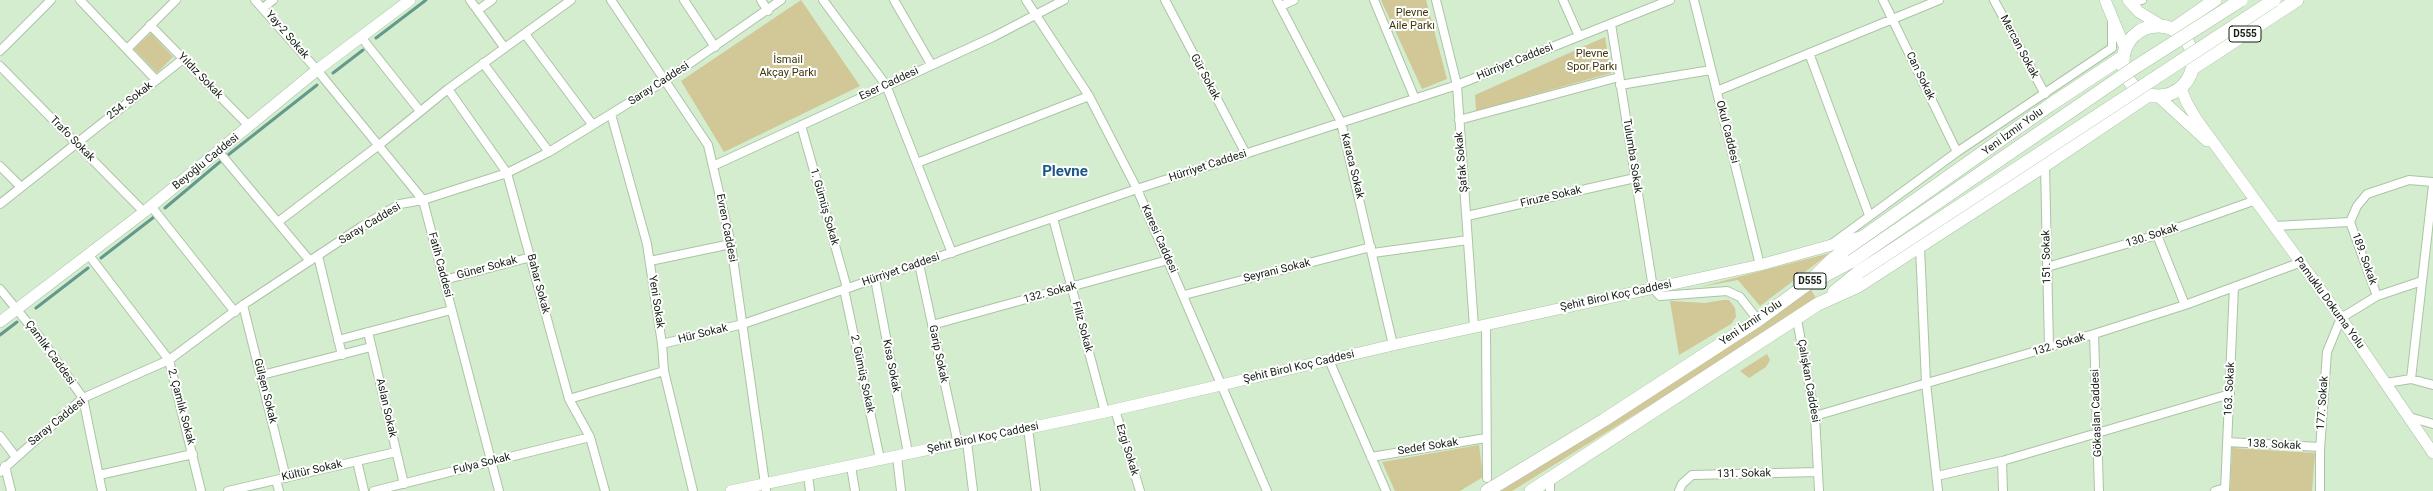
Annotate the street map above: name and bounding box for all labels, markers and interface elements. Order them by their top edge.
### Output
park label: Plevne Aile Parkı [1389,6,1435,32]
street label: Yay-2 Sokak [263,8,311,62]
street label: Mercan Sokak [1997,13,2041,81]
road number: D555 [2229,26,2261,42]
street label: Hürriyet Caddesi [1475,41,1555,83]
park label: Plevne Spor Parkı [1567,47,1617,73]
street label: Yıldız Sokak [175,50,225,102]
street label: Can Sokak [1903,50,1937,102]
street label: Gür Sokak [1187,52,1223,102]
park label: İsmail Akçay Parkı [759,53,817,79]
street label: Saray Caddesi [626,60,692,108]
street label: Eser Caddesi [857,65,921,103]
street label: 254. Sokak [105,79,155,123]
street label: Okul Caddesi [1713,99,1741,165]
street label: Yeni İzmir Yolu [1980,105,2046,159]
street label: Trafo Sokak [47,114,97,164]
street label: Tulumba Sokak [1620,118,1644,194]
street label: Beyoğlu Caddesi [170,131,242,193]
street label: Şafak Sokak [1453,131,1471,193]
street label: Karaca Sokak [1338,132,1366,200]
street label: Hürriyet Caddesi [1167,147,1249,185]
district label: Plevne [1042,163,1088,181]
street label: 1. Gümüş Sokak [807,167,841,247]
street label: Firuze Sokak [1519,184,1583,210]
street label: Evren Caddesi [713,193,739,263]
street label: Saray Caddesi [337,200,403,248]
street label: Karesi Caddesi [1138,203,1180,275]
street label: 130. Sokak [2124,221,2180,251]
street label: 151. Sokak [2040,230,2054,284]
street label: Fatih Caddesi [425,231,455,299]
street label: 189. Sokak [2349,231,2379,287]
street label: Hürriyet Caddesi [861,251,941,289]
street label: Bahar Sokak [524,253,552,315]
street label: Güner Sokak [455,254,519,282]
street label: Pamuklu Dokuma Yolu [2291,254,2367,352]
street label: Seyrani Sokak [1242,256,1312,286]
road number: D555 [1794,273,1826,289]
street label: Yeni Sokak [645,275,667,329]
street label: Şehit Birol Koç Caddesi [1559,278,1673,314]
street label: 132. Sokak [1022,280,1078,306]
street label: Yeni İzmir Yolu [1717,297,1785,349]
street label: Filiz Sokak [1069,300,1095,354]
street label: Çamlık Caddesi [22,318,78,388]
street label: Hür Sokak [677,322,729,346]
street label: Garip Sokak [925,324,951,384]
street label: 132. Sokak [2031,331,2087,359]
street label: 2. Gümüş Sokak [847,334,877,414]
street label: Kısa Sokak [879,338,903,394]
street label: Çalışkan Caddesi [1794,338,1822,424]
street label: Şehit Birol Koç Caddesi [1242,348,1356,386]
street label: Gülşen Sokak [251,357,279,425]
street label: 163. Sokak [2222,362,2238,416]
street label: 2. Çamlık Sokak [164,368,198,446]
street label: Gökaslan Caddesi [2089,369,2105,457]
street label: 177. Sokak [2315,376,2331,430]
street label: Aslan Sokak [373,377,399,439]
street label: Saray Caddesi [26,395,88,449]
street label: Şehit Birol Koç Caddesi [926,420,1040,456]
street label: Ezgi Sokak [1113,423,1141,477]
street label: Sedef Sokak [1397,436,1459,458]
street label: 138. Sokak [2247,437,2301,453]
street label: Fulya Sokak [452,451,512,477]
street label: Kültür Sokak [281,458,343,484]
street label: 131. Sokak [1717,467,1771,481]

